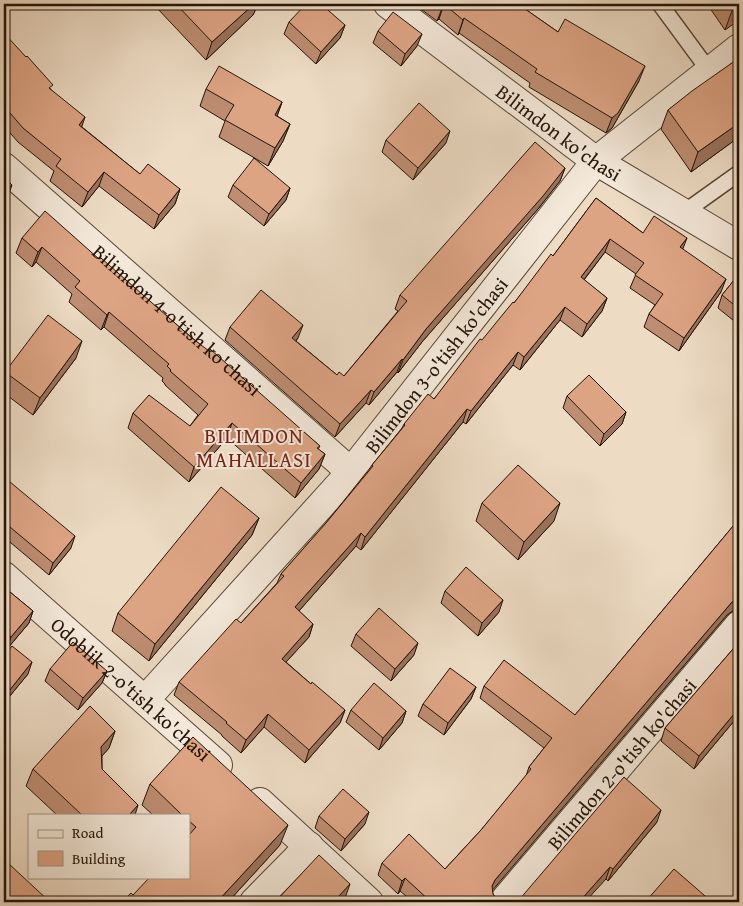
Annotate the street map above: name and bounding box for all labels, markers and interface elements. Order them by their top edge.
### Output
street label: Bilimdon ko'chasi [491,76,628,188]
street label: Bilimdon 4-o'tish ko'chasi [86,237,269,402]
street label: Bilimdon 3-o'tish ko'chasi [357,270,514,459]
district label: BILIMDON MAHALLASI [196,420,312,475]
street label: Odoblik 2-o'tish ko'chasi [45,610,218,768]
street label: Bilimdon 2-o'tish ko'chasi [540,671,703,856]
legend [28,814,190,878]
text: Road [72,822,103,843]
text: Building [72,848,126,869]

